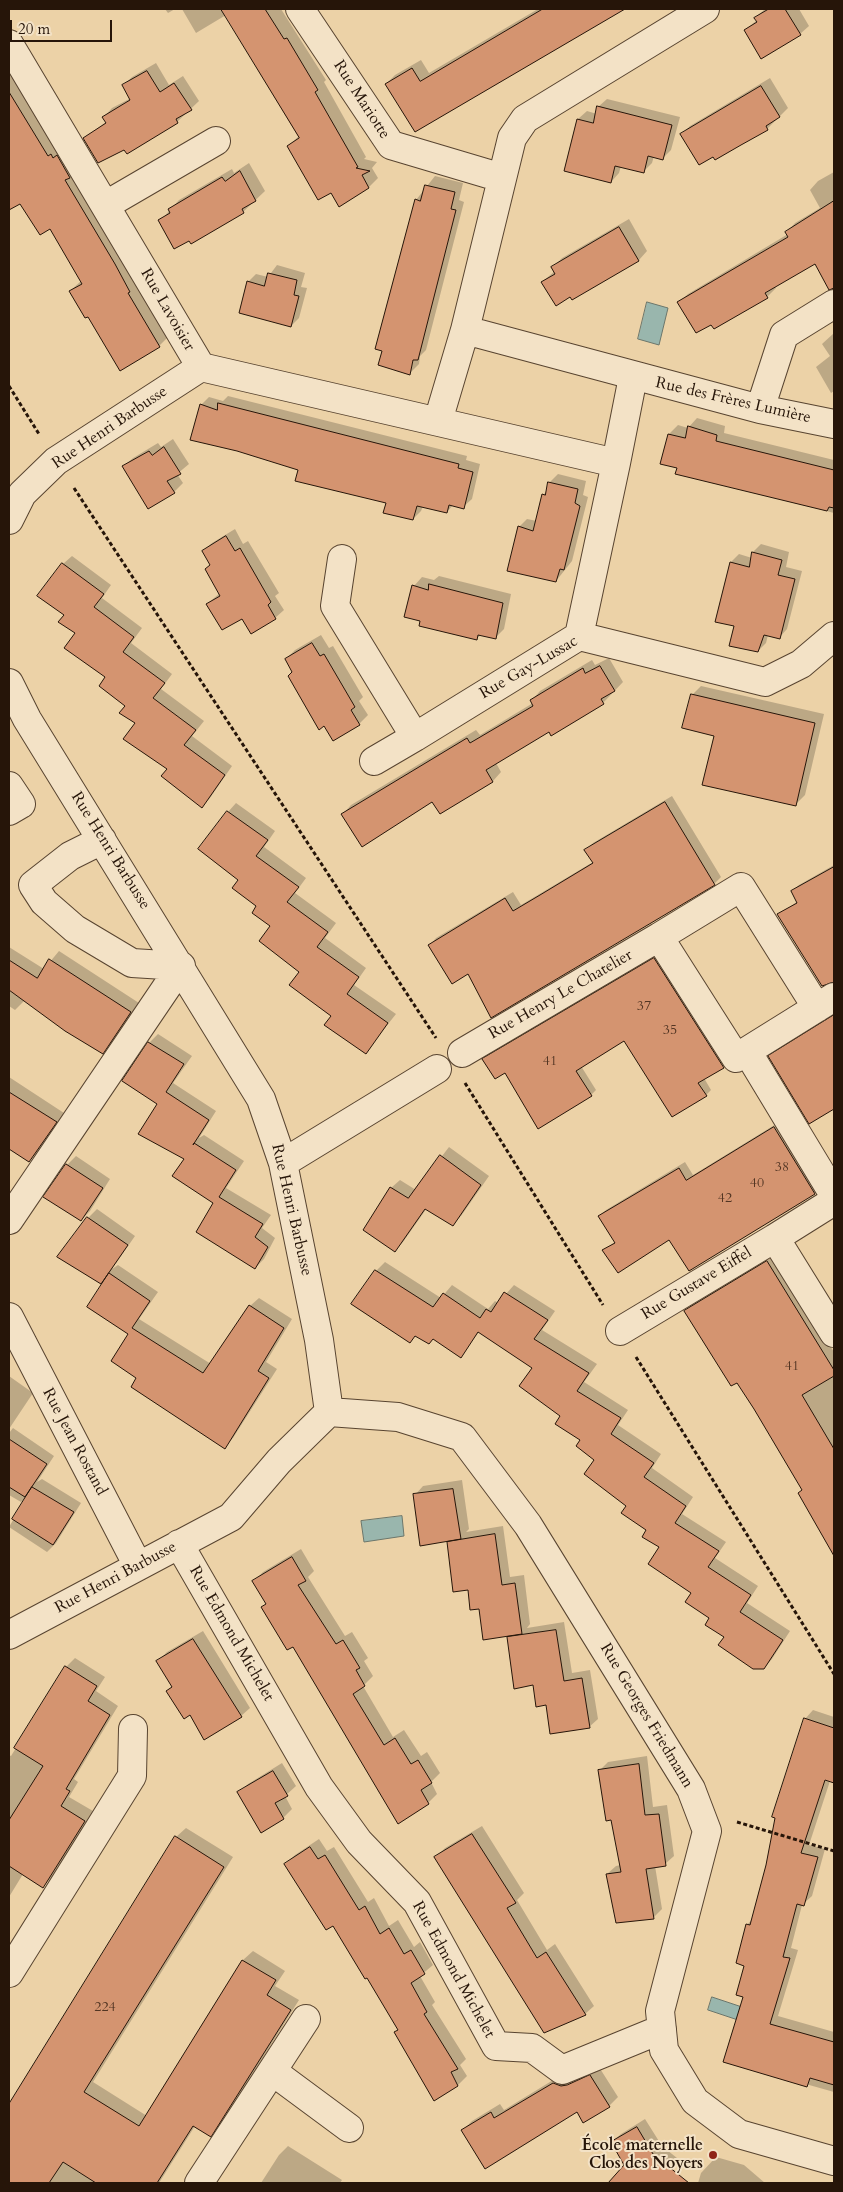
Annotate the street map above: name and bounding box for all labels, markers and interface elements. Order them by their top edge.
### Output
scale bar [12,10,115,42]
text: 20 m [18,19,50,39]
street label: Rue Mariotte [329,57,393,143]
street label: Rue Lavoisier [136,265,198,355]
street label: Rue des Frères Lumière [654,374,812,428]
street label: Rue Henri Barbusse [49,382,171,474]
street label: Rue Gay-Lussac [477,632,581,704]
street label: Rue Henri Barbusse [66,789,154,913]
street label: Rue Henry Le Chatelier [486,946,636,1044]
house number: 37 [637,999,651,1015]
house number: 35 [663,1023,677,1039]
house number: 41 [543,1054,557,1070]
street label: Rue Henri Barbusse [266,1142,316,1278]
house number: 38 [775,1160,789,1176]
house number: 40 [750,1176,764,1192]
house number: 42 [718,1191,732,1207]
street label: Rue Gustave Eiffel [638,1244,756,1324]
house number: 41 [785,1359,799,1375]
street label: Rue Jean Rostand [38,1385,110,1499]
street label: Rue Henri Barbusse [52,1538,180,1618]
street label: Rue Edmond Michelet [184,1563,278,1705]
street label: Rue Georges Friedmann [595,1640,697,1792]
street label: Rue Edmond Michelet [407,1898,499,2042]
house number: 224 [94,2000,116,2016]
place label: École maternelle Clos des Noyers [581,2136,703,2174]
marker: École maternelle Clos des Noyers [707,2149,719,2161]

